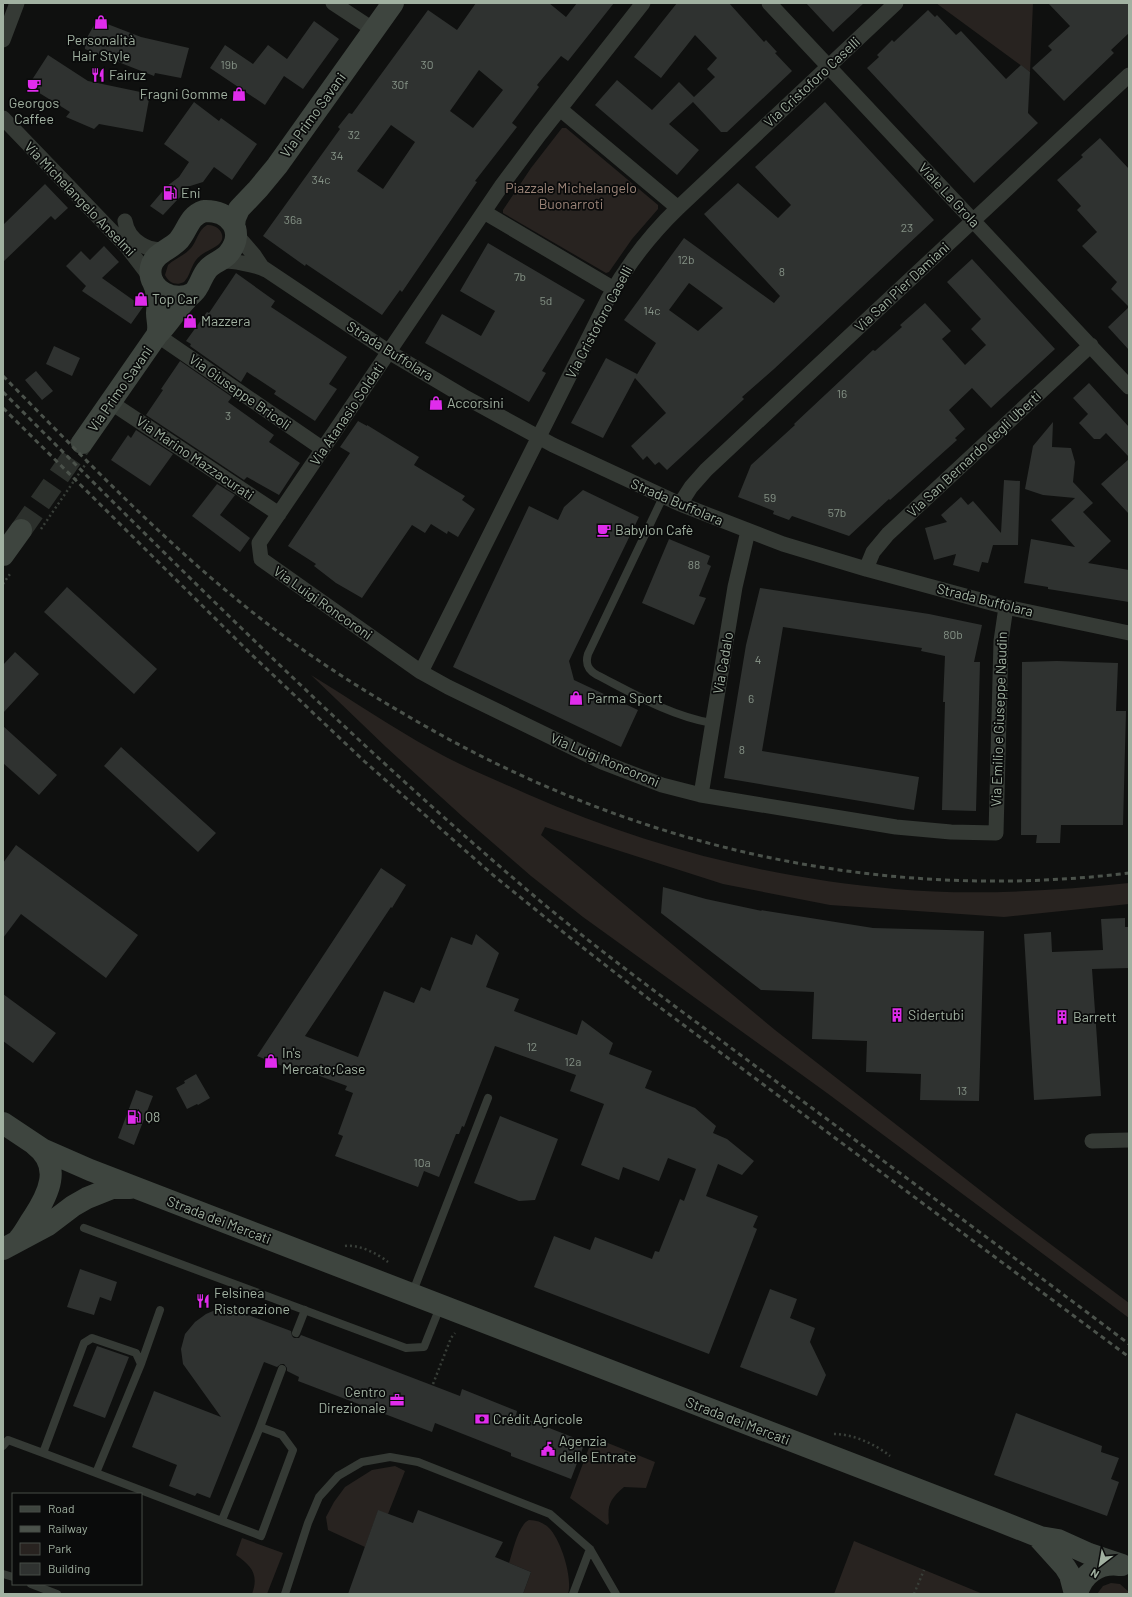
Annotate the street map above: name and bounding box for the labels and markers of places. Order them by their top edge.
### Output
shop icon: Personalità Hair Style [93,14,109,30]
place label: Personalità Hair Style [67,31,135,64]
place label: Fairuz [109,66,146,83]
restaurant icon: Fairuz [90,67,106,83]
cafe icon: Georgos Caffee [26,77,42,93]
place label: Fragni Gomme [140,85,228,102]
shop icon: Fragni Gomme [231,86,247,102]
place label: Georgos Caffee [9,94,59,127]
place label: Eni [181,184,201,201]
fuel station icon: Eni [162,185,178,201]
place label: Top Car [152,290,198,307]
shop icon: Top Car [133,291,149,307]
place label: Mazzera [201,312,250,329]
shop icon: Mazzera [182,313,198,329]
place label: Accorsini [447,394,504,411]
shop icon: Accorsini [428,395,444,411]
place label: Babylon Cafè [615,521,693,538]
cafe icon: Babylon Cafè [596,522,612,538]
place label: Parma Sport [587,689,663,706]
shop icon: Parma Sport [568,690,584,706]
place label: Sidertubi [908,1006,964,1023]
building icon: Sidertubi [889,1007,905,1023]
place label: Barrett [1073,1008,1117,1025]
building icon: Barrett [1054,1009,1070,1025]
place label: In's Mercato;Case [282,1044,366,1077]
shop icon: In's Mercato;Case [263,1053,279,1069]
place label: Q8 [145,1108,160,1125]
fuel station icon: Q8 [126,1109,142,1125]
place label: Felsinea Ristorazione [214,1284,290,1317]
restaurant icon: Felsinea Ristorazione [195,1293,211,1309]
place label: Centro Direzionale [318,1383,386,1416]
office icon: Centro Direzionale [389,1392,405,1408]
place label: Crédit Agricole [493,1410,583,1427]
bank icon: Crédit Agricole [474,1411,490,1427]
place label: Agenzia delle Entrate [559,1432,636,1465]
public building icon: Agenzia delle Entrate [540,1441,556,1457]

